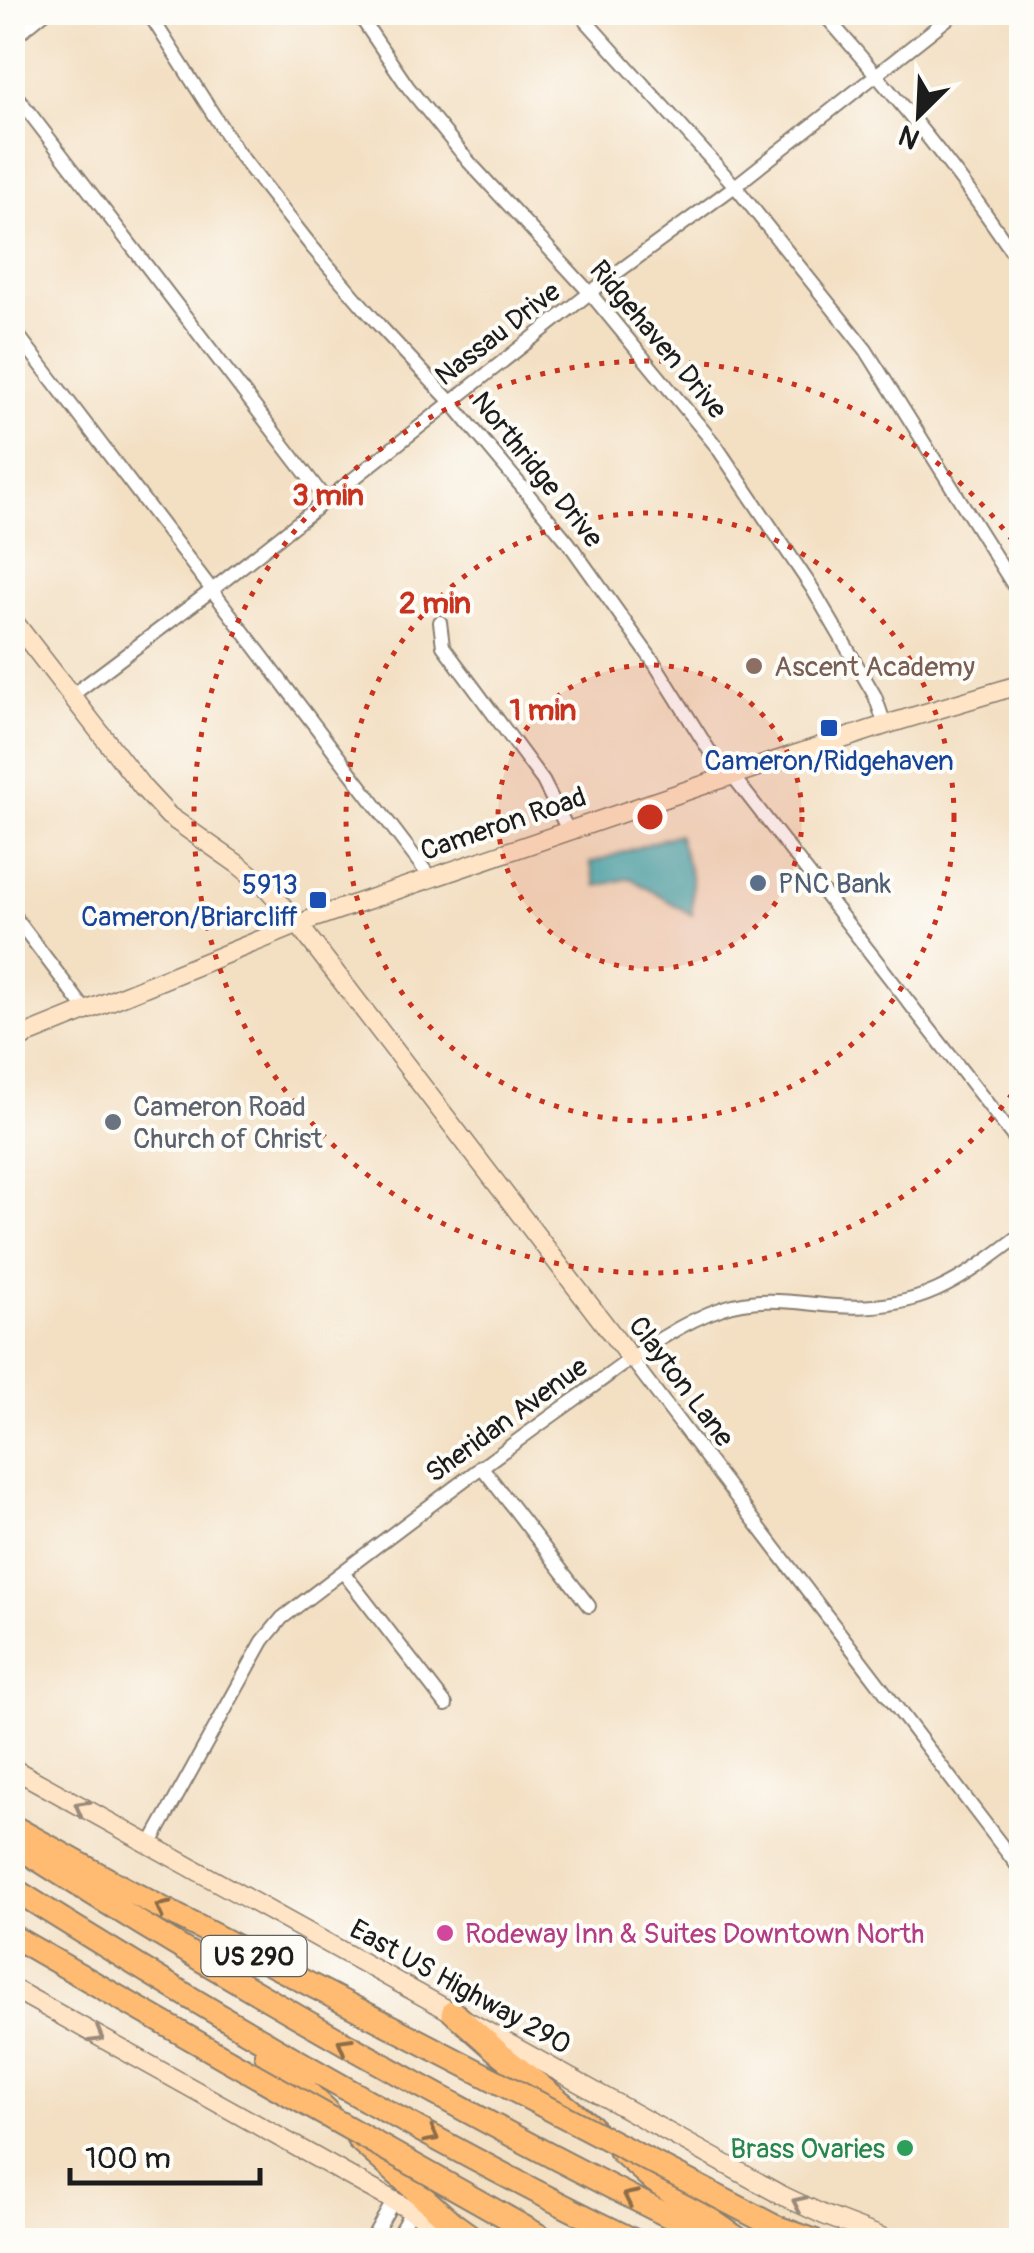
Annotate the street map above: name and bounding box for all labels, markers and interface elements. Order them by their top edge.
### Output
north arrow [869,65,969,165]
text: N [894,117,925,156]
street label: Ridgehaven Drive [581,254,734,427]
street label: Nassau Drive [428,274,568,394]
street label: Northridge Drive [463,385,611,555]
text: 3 min [292,477,364,514]
text: 2 min [399,585,471,622]
place label: Ascent Academy [774,650,975,685]
marker: Ascent Academy [743,655,765,677]
text: 1 min [510,692,576,729]
marker: Cameron/Ridgehaven [818,717,840,739]
place label: Cameron/Ridgehaven [704,744,954,779]
street label: Cameron Road [416,780,591,869]
centre of rings [632,799,668,835]
place label: PNC Bank [778,867,892,902]
place label: 5913 Cameron/Briarcliff [81,868,298,935]
marker: PNC Bank [747,872,769,894]
marker: 5913 Cameron/Briarcliff [307,889,329,911]
place label: Cameron Road Church of Christ [133,1090,323,1157]
marker: Cameron Road Church of Christ [102,1111,124,1133]
street label: Clayton Lane [620,1310,741,1454]
street label: Sheridan Avenue [419,1349,595,1491]
one-way arrow [74,1799,92,1819]
one-way arrow [155,1901,173,1920]
street label: East US Highway 290 [343,1912,577,2063]
place label: Rodeway Inn & Suites Downtown North [465,1917,924,1952]
marker: Rodeway Inn & Suites Downtown North [434,1922,456,1944]
road number: US 290 [202,1936,306,1976]
one-way arrow [87,2024,105,2044]
one-way arrow [337,2036,355,2056]
scale bar [70,2123,260,2185]
one-way arrow [422,2124,440,2143]
place label: Brass Ovaries [730,2132,885,2167]
marker: Brass Ovaries [894,2137,916,2159]
text: 100 m [85,2140,171,2177]
one-way arrow [622,2190,640,2210]
one-way arrow [792,2196,810,2216]

